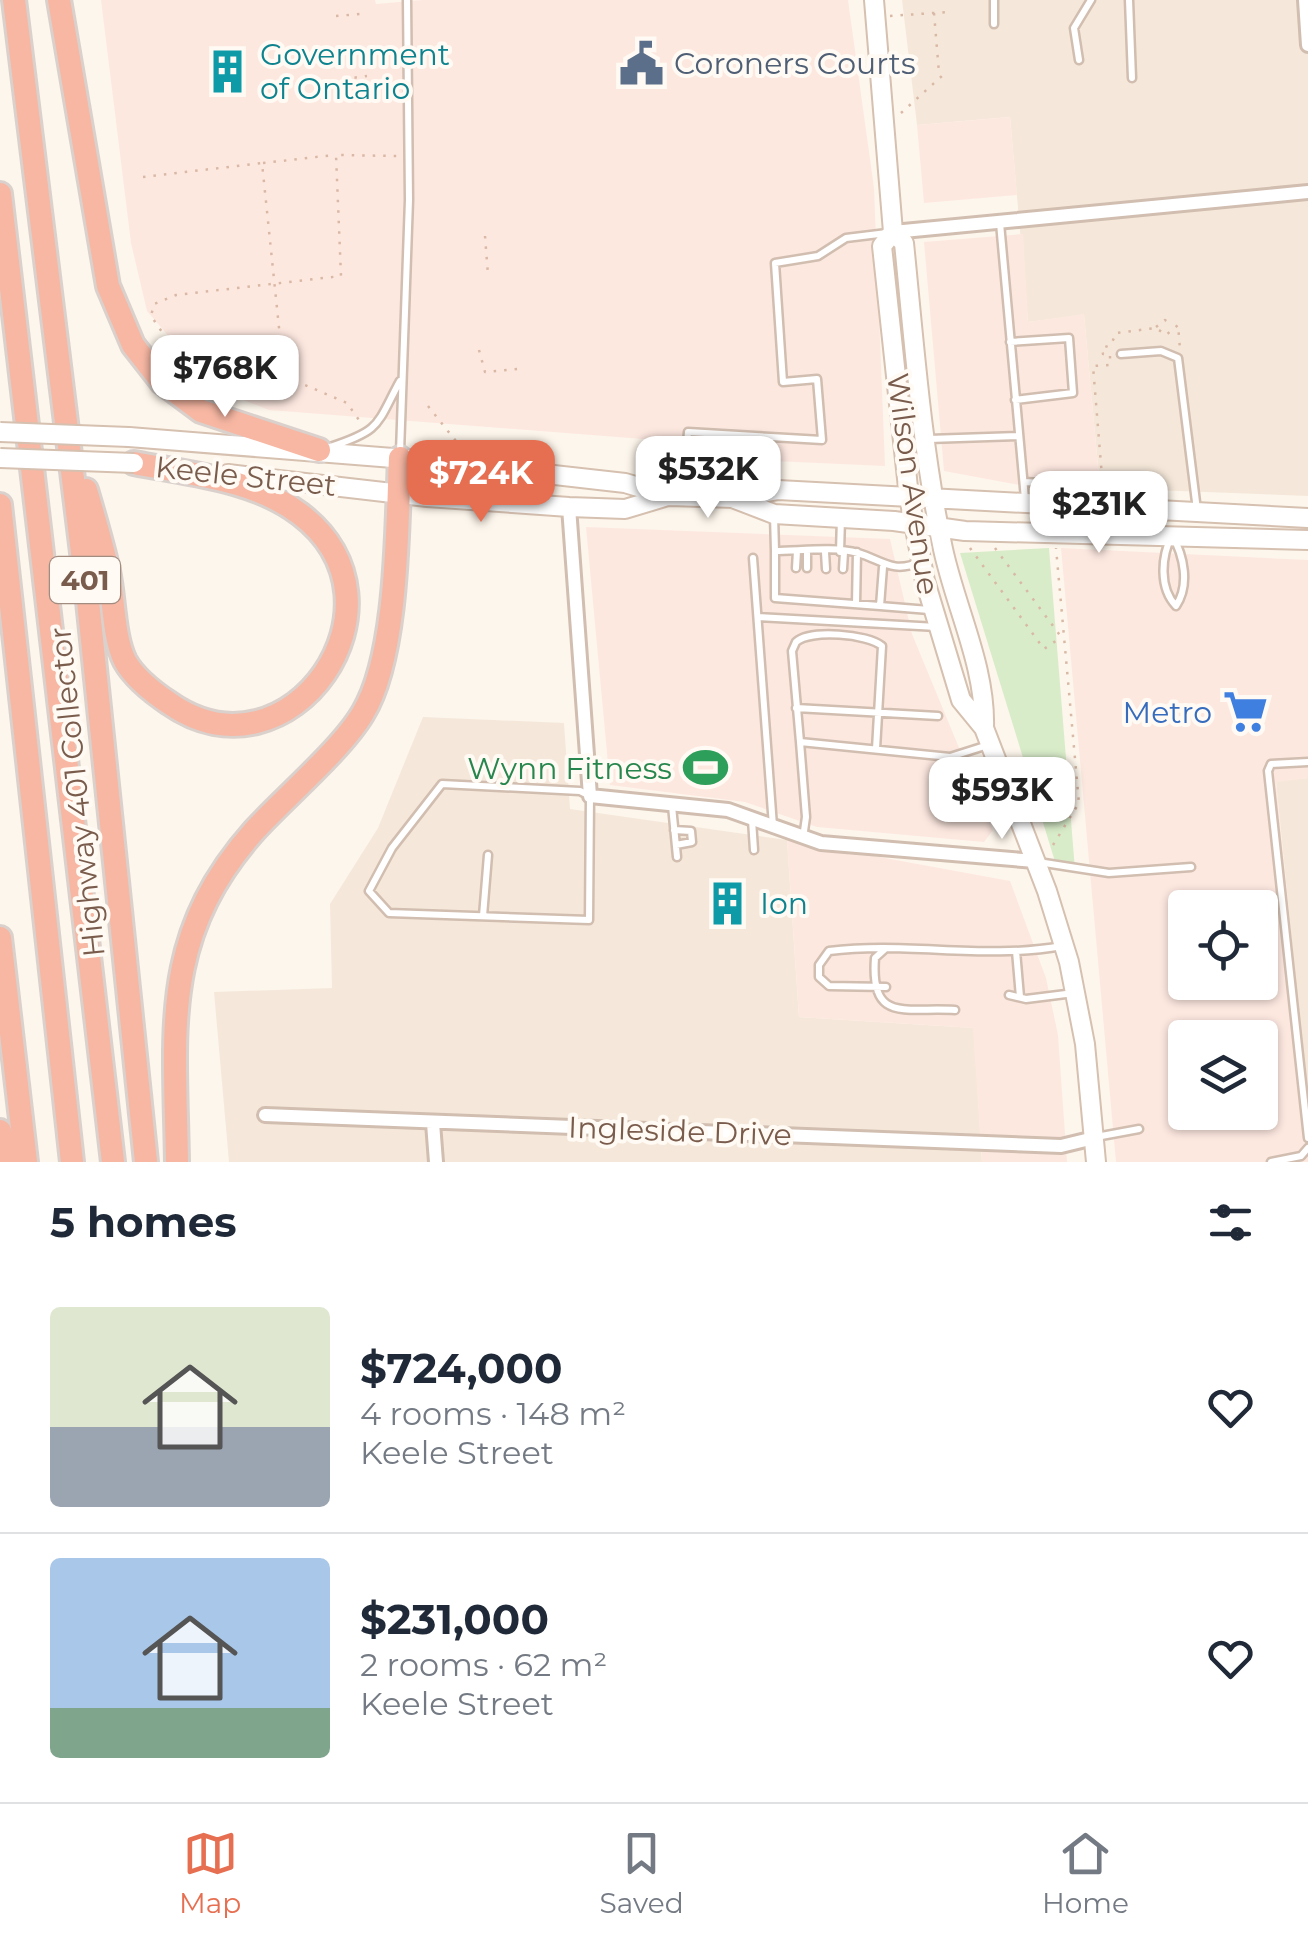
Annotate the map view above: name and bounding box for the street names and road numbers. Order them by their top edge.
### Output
street label: Wilson Avenue [879,371,947,597]
street label: Keele Street [154,448,338,504]
road number: 401 [50,557,120,603]
street label: Highway 401 Collector [41,625,113,959]
street label: Ingleside Drive [568,1109,792,1153]

